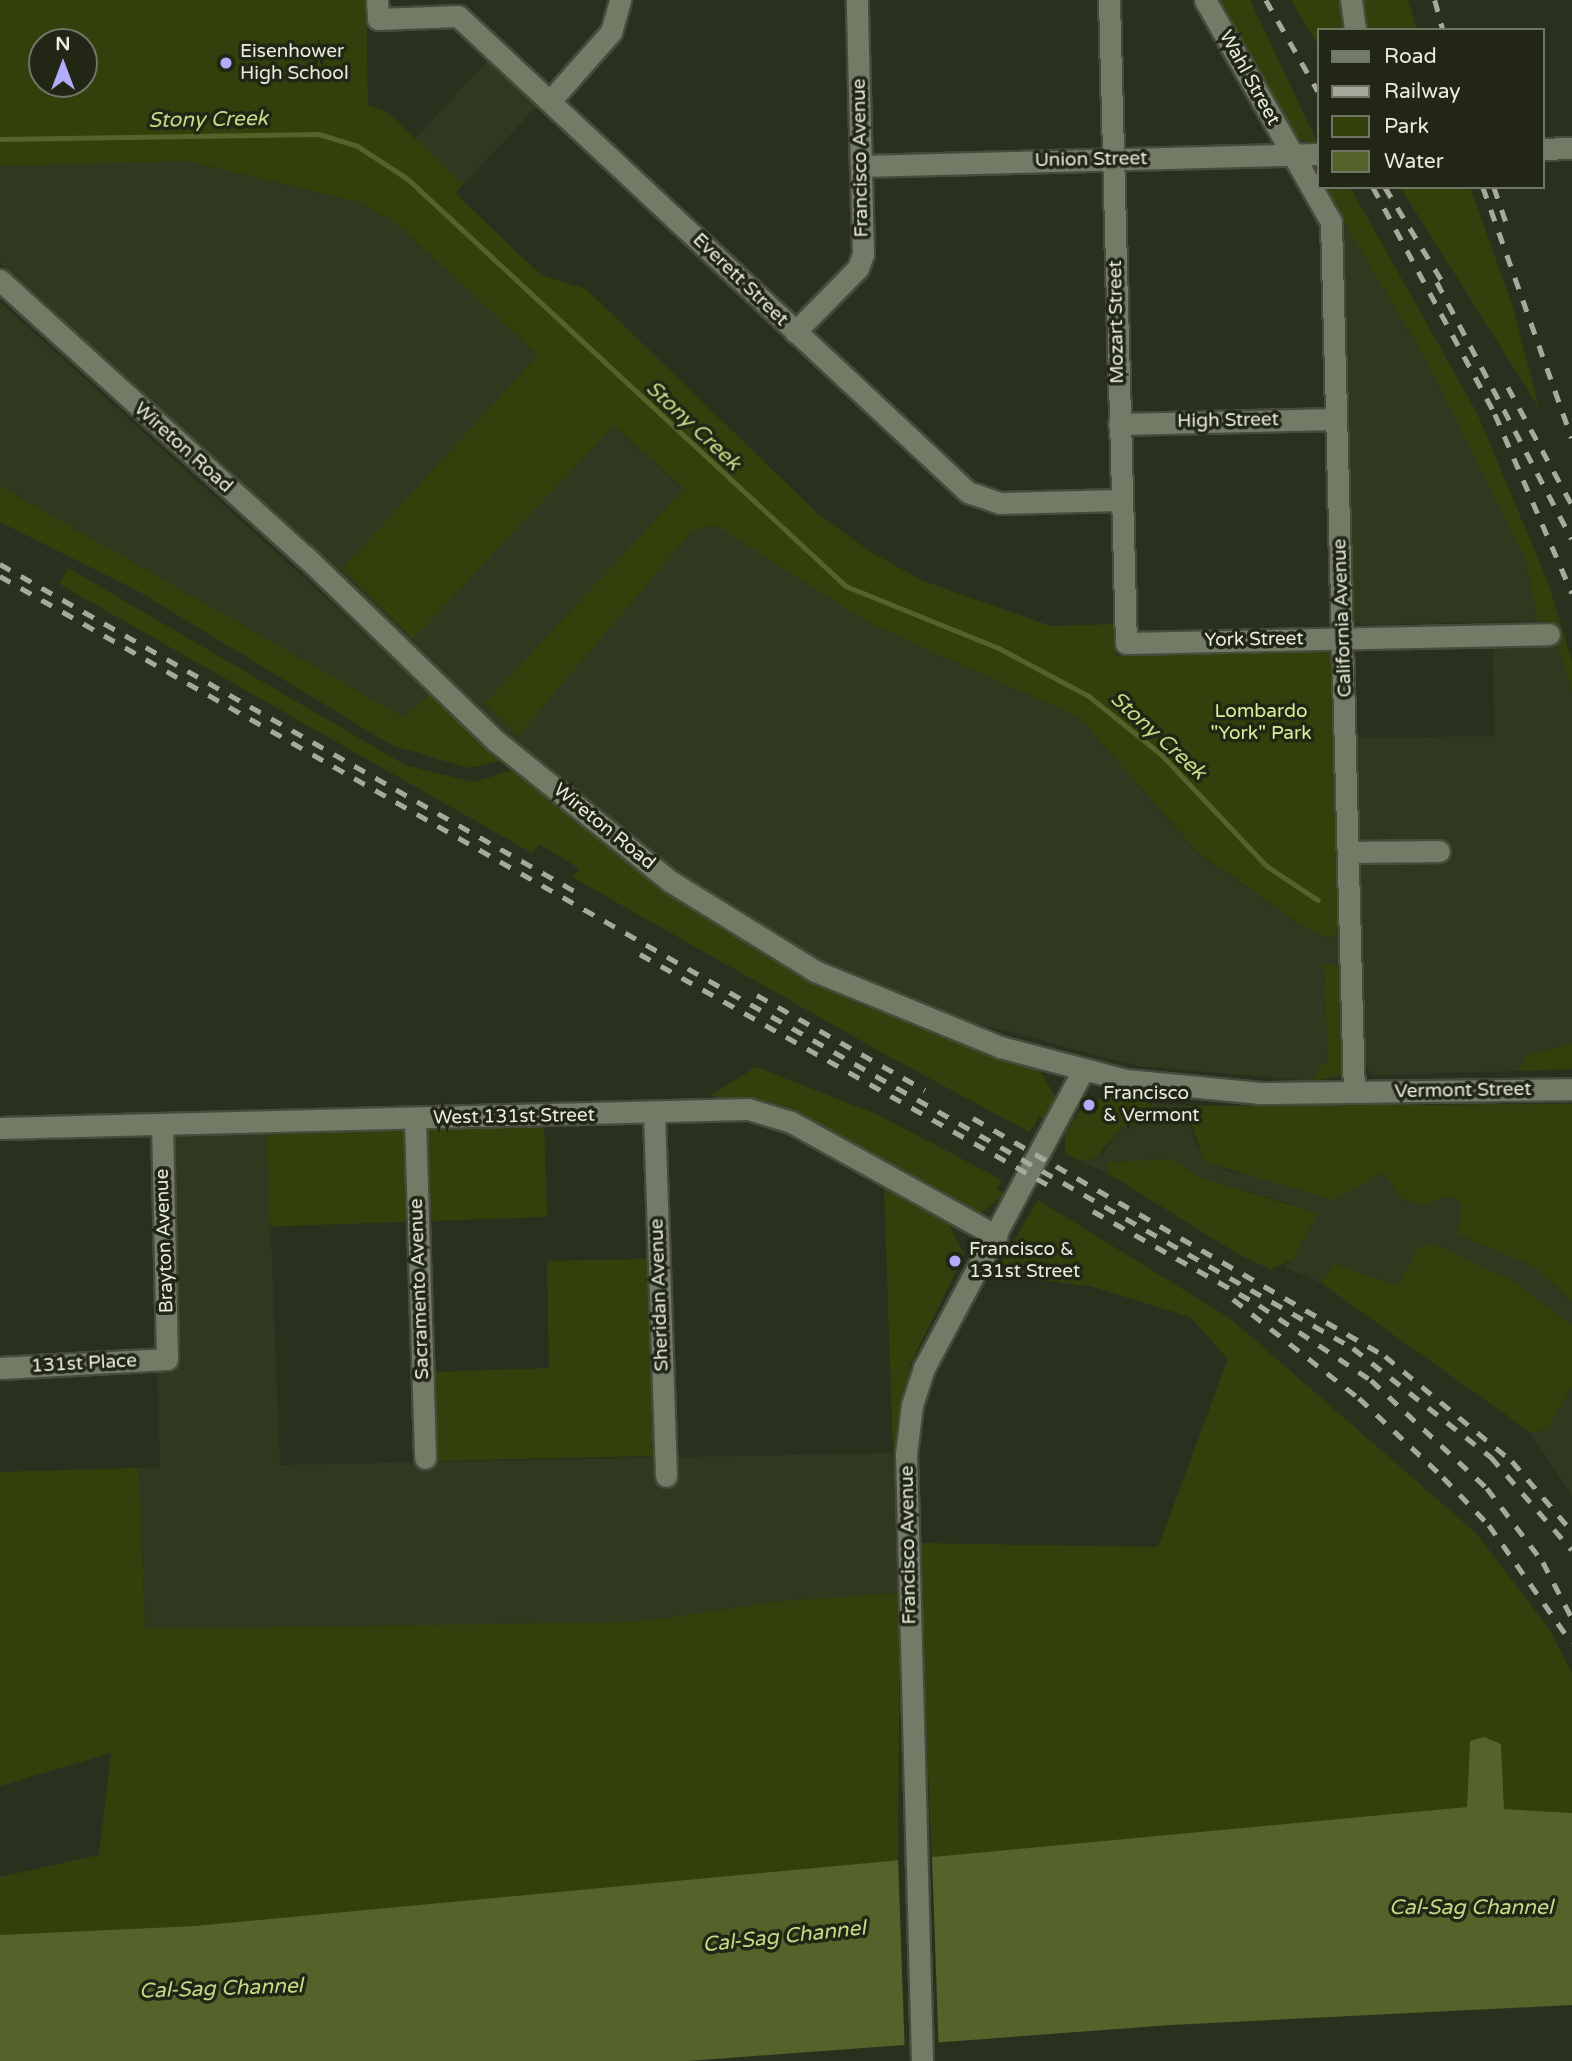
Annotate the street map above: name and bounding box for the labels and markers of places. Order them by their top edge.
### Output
place label: Eisenhower High School [240,41,349,85]
marker: Eisenhower High School [218,55,234,71]
place label: Francisco & Vermont [1103,1083,1200,1127]
marker: Francisco & Vermont [1081,1097,1097,1113]
place label: Francisco & 131st Street [969,1239,1080,1283]
marker: Francisco & 131st Street [947,1253,963,1269]

